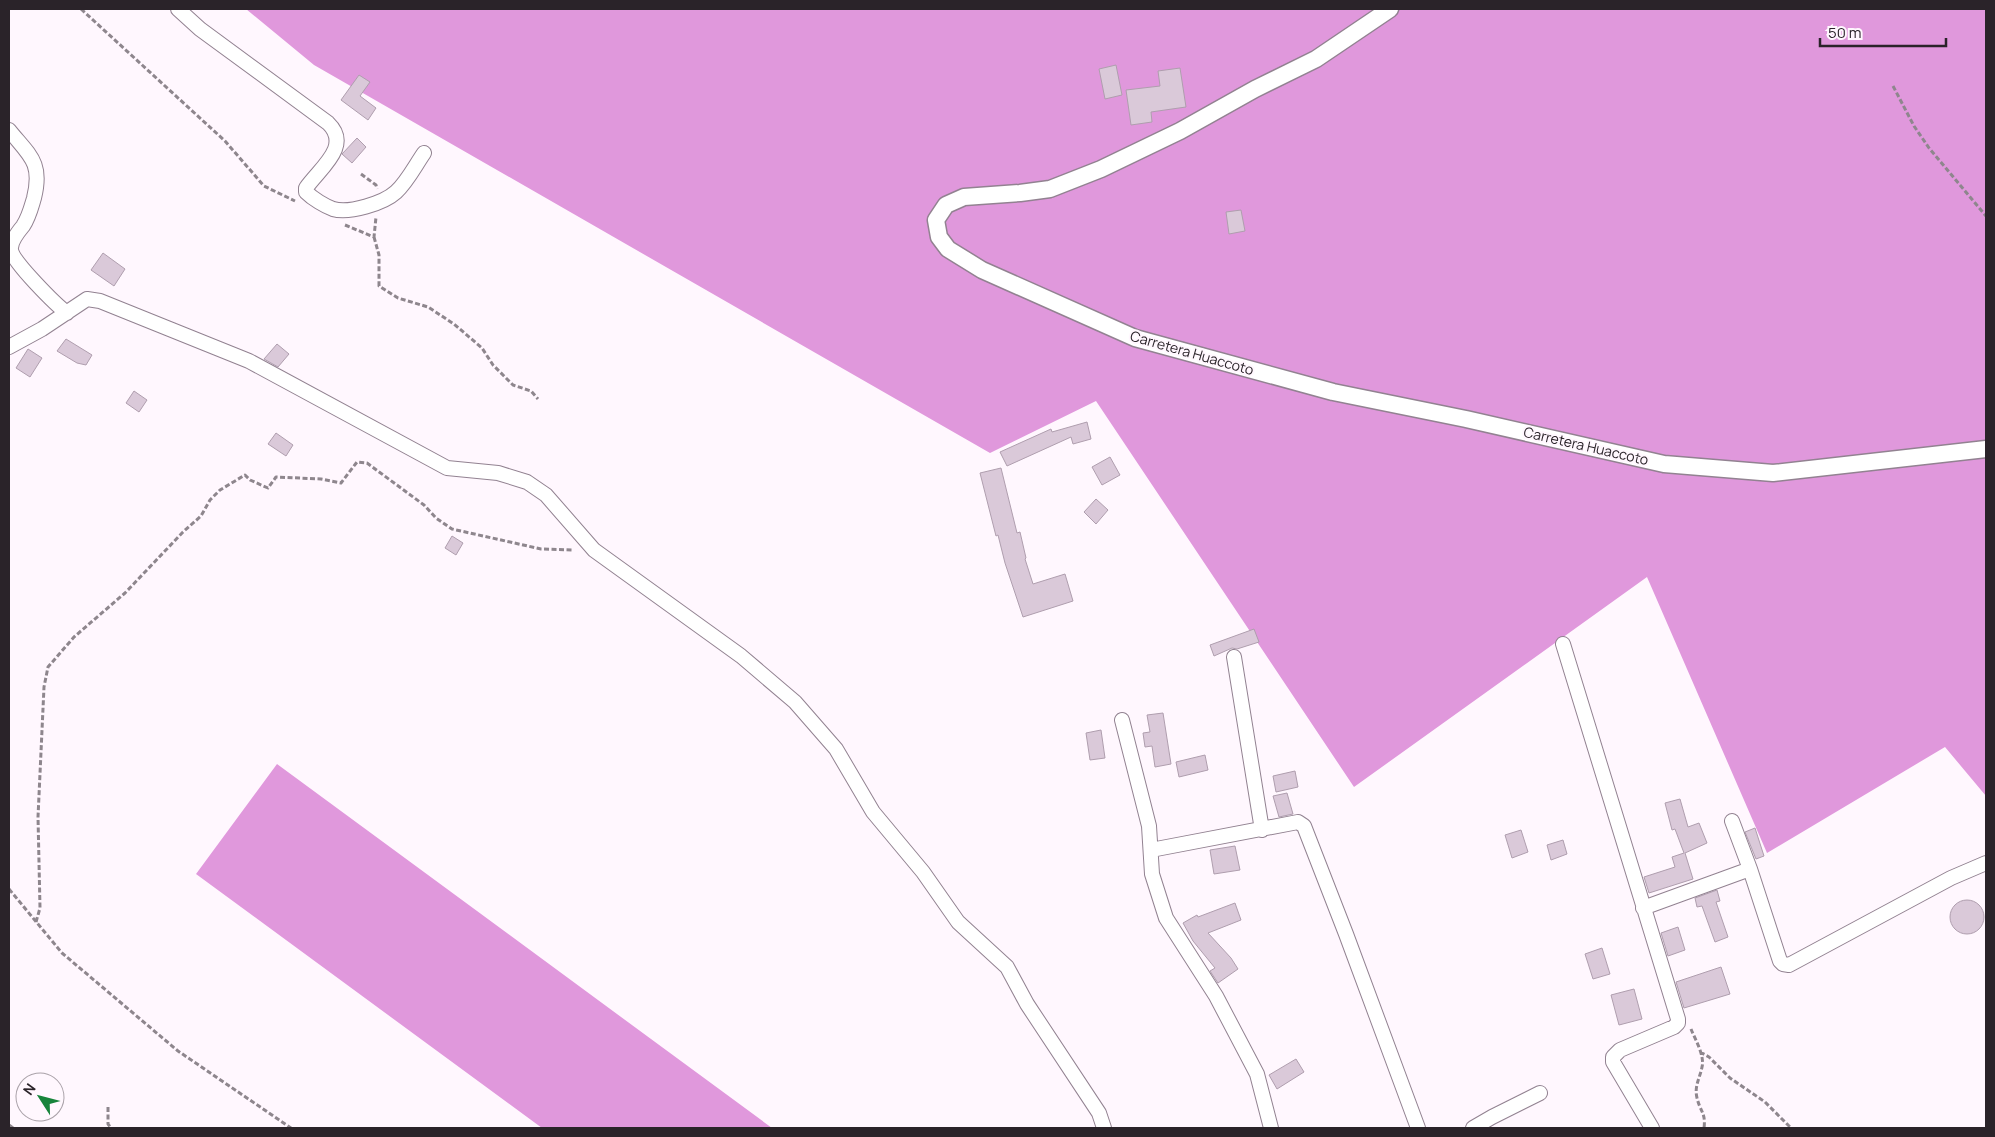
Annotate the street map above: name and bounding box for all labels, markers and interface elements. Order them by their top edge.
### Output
scale bar [1820,15,1946,47]
text: 50 m [1828,22,1862,43]
street label: Carretera Huaccoto [1128,326,1256,379]
street label: Carretera Huaccoto [1522,422,1650,469]
north arrow [15,1072,65,1122]
text: N [18,1079,40,1099]

